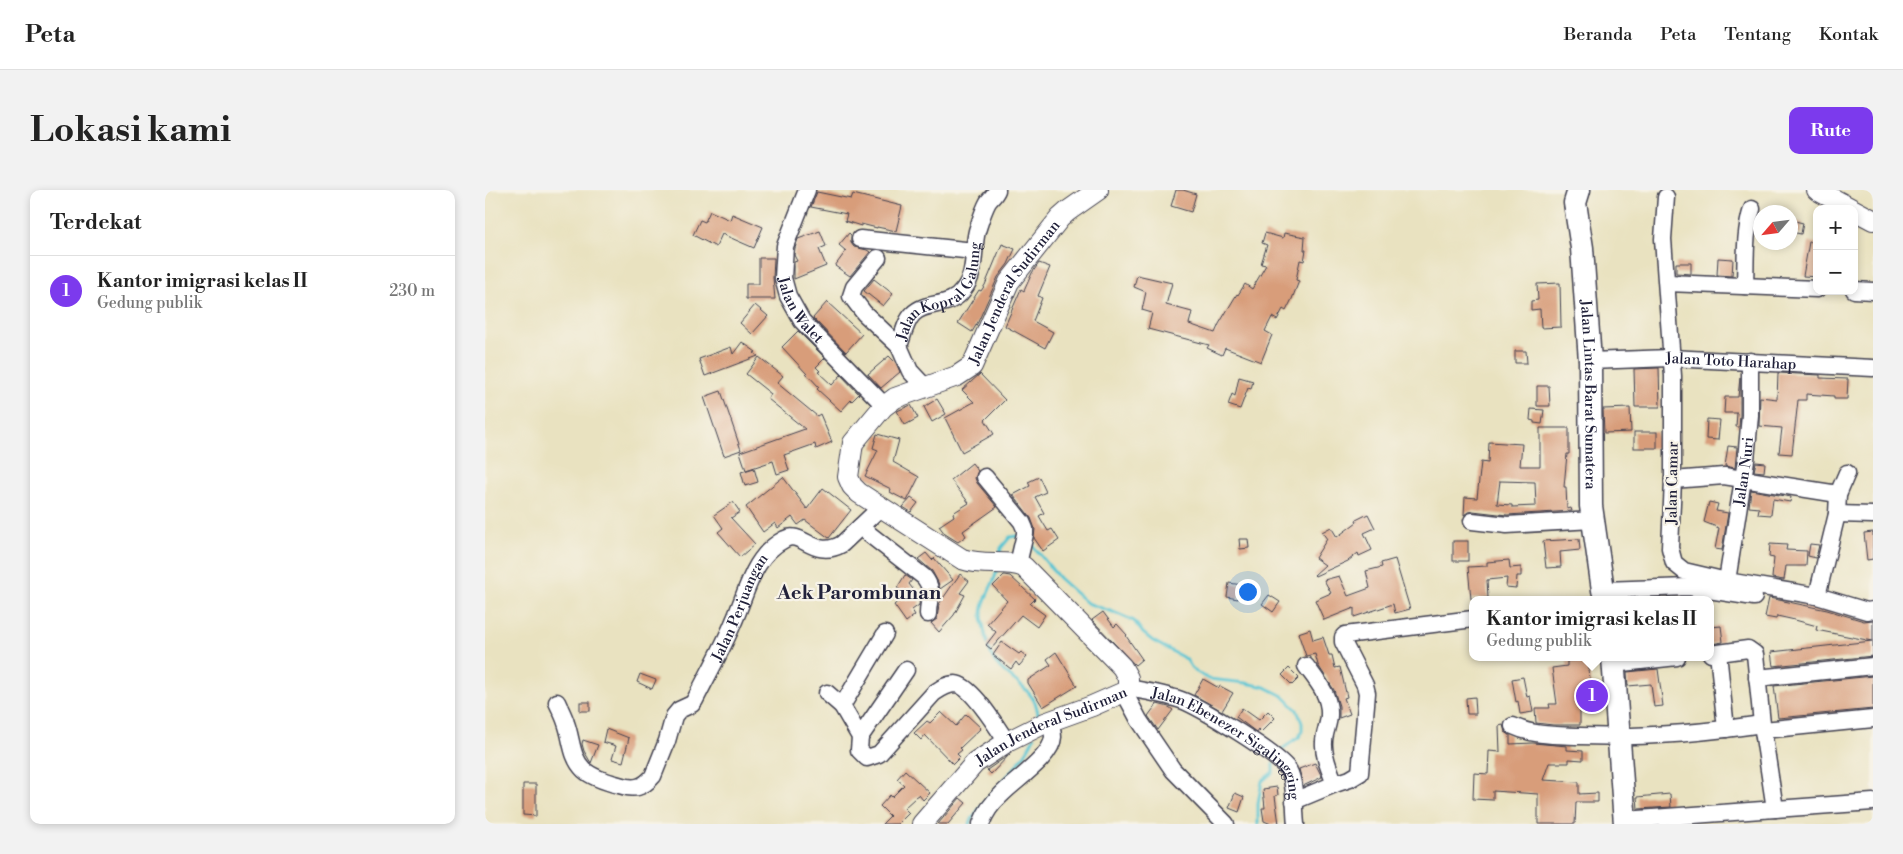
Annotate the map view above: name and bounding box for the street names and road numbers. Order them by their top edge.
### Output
street label: Jalan Jenderal Sudirman [964,217,1064,369]
street label: Jalan Kopral Galung [892,241,985,344]
street label: Jalan Walet [773,274,828,348]
street label: Jalan Lintas Barat Sumatera [1576,298,1600,490]
street label: Jalan Toto Harahap [1664,349,1797,374]
street label: Jalan Nuri [1730,436,1758,508]
street label: Jalan Camar [1662,441,1683,526]
street label: Jalan Perjuangan [707,550,773,666]
street label: Jalan Jenderal Sudirman [971,683,1130,771]
street label: Jalan Ebenezer Sigalingging [1149,683,1304,801]

